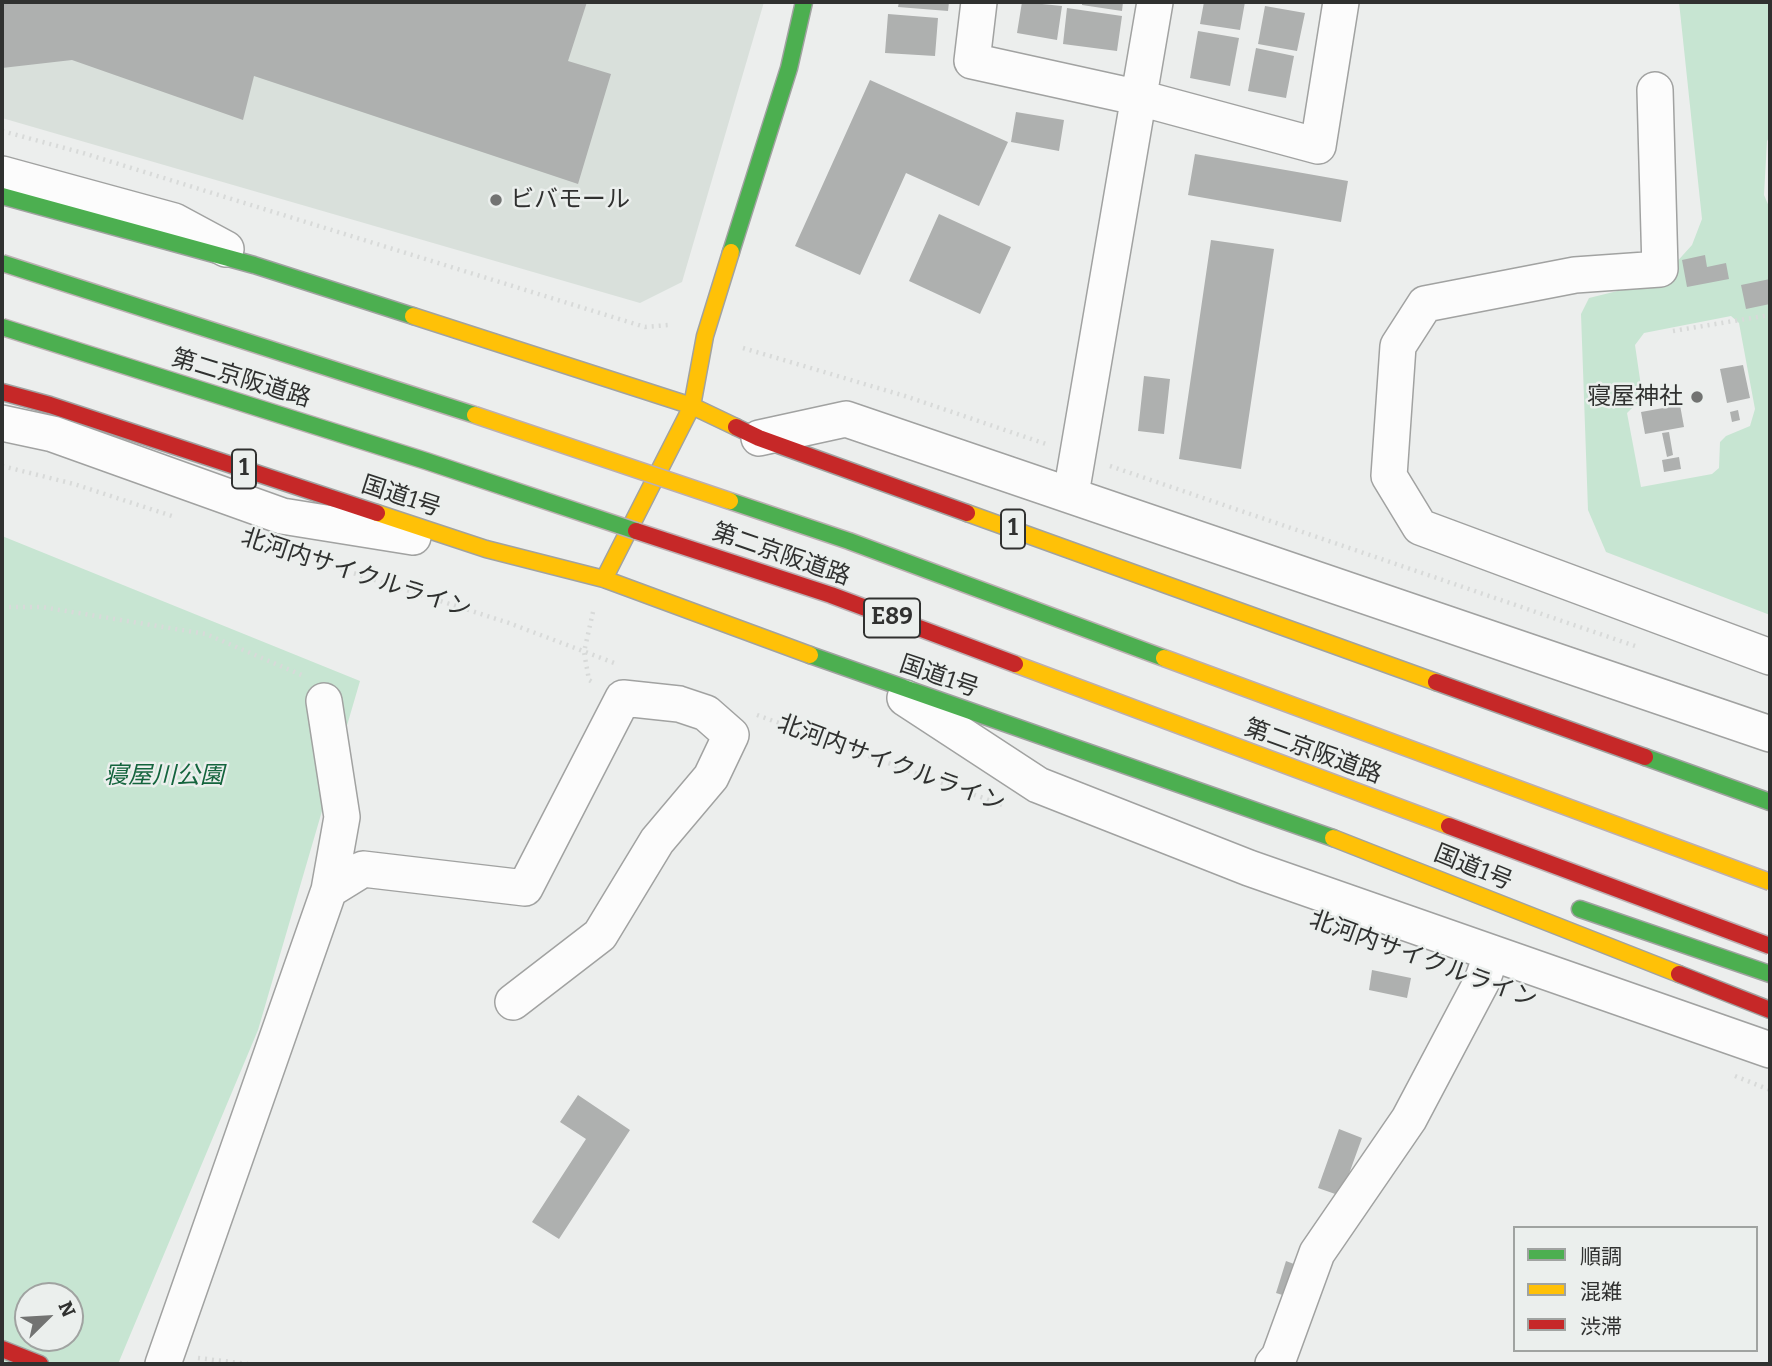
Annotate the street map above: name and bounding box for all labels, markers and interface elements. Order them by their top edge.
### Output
place label: ビバモール [510,186,630,214]
marker: ビバモール [488,192,504,208]
street label: 第二京阪道路 [168,344,314,414]
place label: 寝屋神社 [1587,383,1683,411]
marker: 寝屋神社 [1689,389,1705,405]
road number: 1 [232,449,256,489]
street label: 国道1号 [358,471,444,523]
road number: 1 [1001,509,1025,548]
street label: 第二京阪道路 [708,518,854,592]
street label: 北河内サイクルライン [237,523,475,625]
road number: E89 [864,598,920,638]
street label: 国道1号 [896,650,982,704]
street label: 北河内サイクルライン [773,709,1009,819]
street label: 第二京阪道路 [1240,714,1386,790]
park label: 寝屋川公園 [104,762,224,790]
street label: 国道1号 [1430,839,1516,897]
street label: 北河内サイクルライン [1305,905,1541,1015]
legend [1513,1226,1758,1352]
text: 順調 [1580,1244,1622,1270]
text: 混雑 [1580,1279,1622,1305]
north arrow [14,1282,84,1352]
text: N [53,1298,80,1320]
text: 渋滞 [1580,1314,1622,1340]

